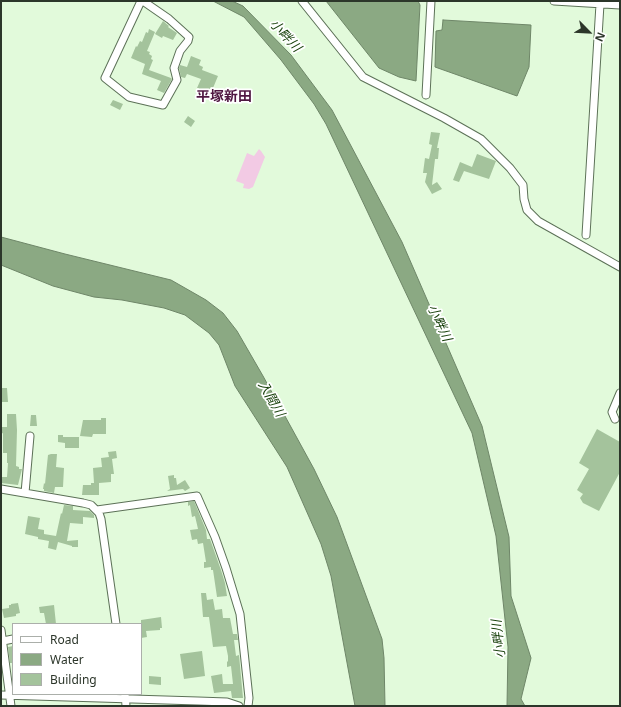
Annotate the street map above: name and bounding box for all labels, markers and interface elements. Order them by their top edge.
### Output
north arrow [569,12,609,52]
water label: 小畔川 [266,16,304,56]
text: N [592,30,609,44]
district label: 平塚新田 [196,89,252,105]
water label: 小畔川 [424,302,454,344]
water label: 入間川 [254,378,288,420]
water label: 小畔川 [489,619,509,659]
legend [12,623,142,695]
text: Road [50,631,79,648]
text: Water [50,651,84,668]
text: Building [50,671,97,688]

